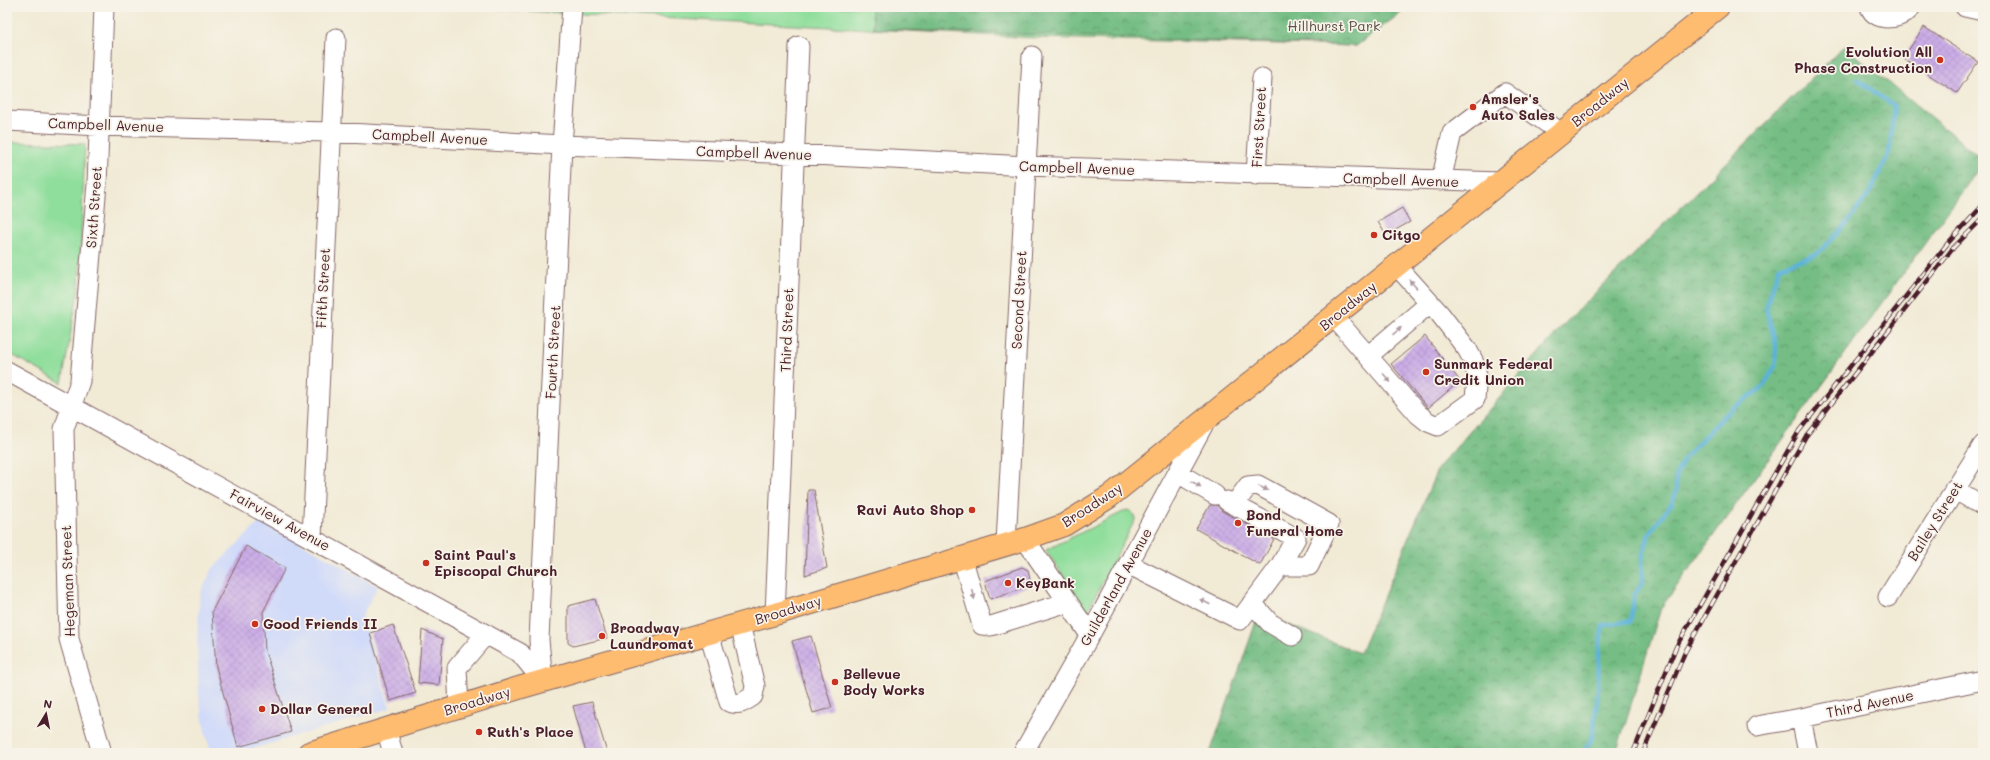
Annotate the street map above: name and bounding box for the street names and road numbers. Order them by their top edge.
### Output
street label: Broadway [1567,73,1632,131]
street label: First Street [1247,86,1270,168]
street label: Campbell Avenue [48,113,164,136]
street label: Campbell Avenue [372,124,488,149]
street label: Campbell Avenue [696,141,812,164]
street label: Campbell Avenue [1019,156,1135,179]
street label: Sixth Street [81,165,106,249]
street label: Campbell Avenue [1343,168,1459,191]
street label: Fifth Street [311,247,334,329]
street label: Second Street [1006,250,1031,350]
street label: Broadway [1315,277,1380,335]
street label: Third Street [776,287,797,373]
street label: Fourth Street [541,305,564,399]
street label: Bailey Street [1903,477,1967,564]
street label: Broadway [1058,478,1126,531]
street label: Fairview Avenue [227,484,334,555]
street label: Guilderland Avenue [1075,524,1156,649]
street label: Hegeman Street [56,525,79,637]
street label: Broadway [752,590,823,629]
street label: Broadway [441,681,512,720]
street label: Third Avenue [1824,685,1915,722]

